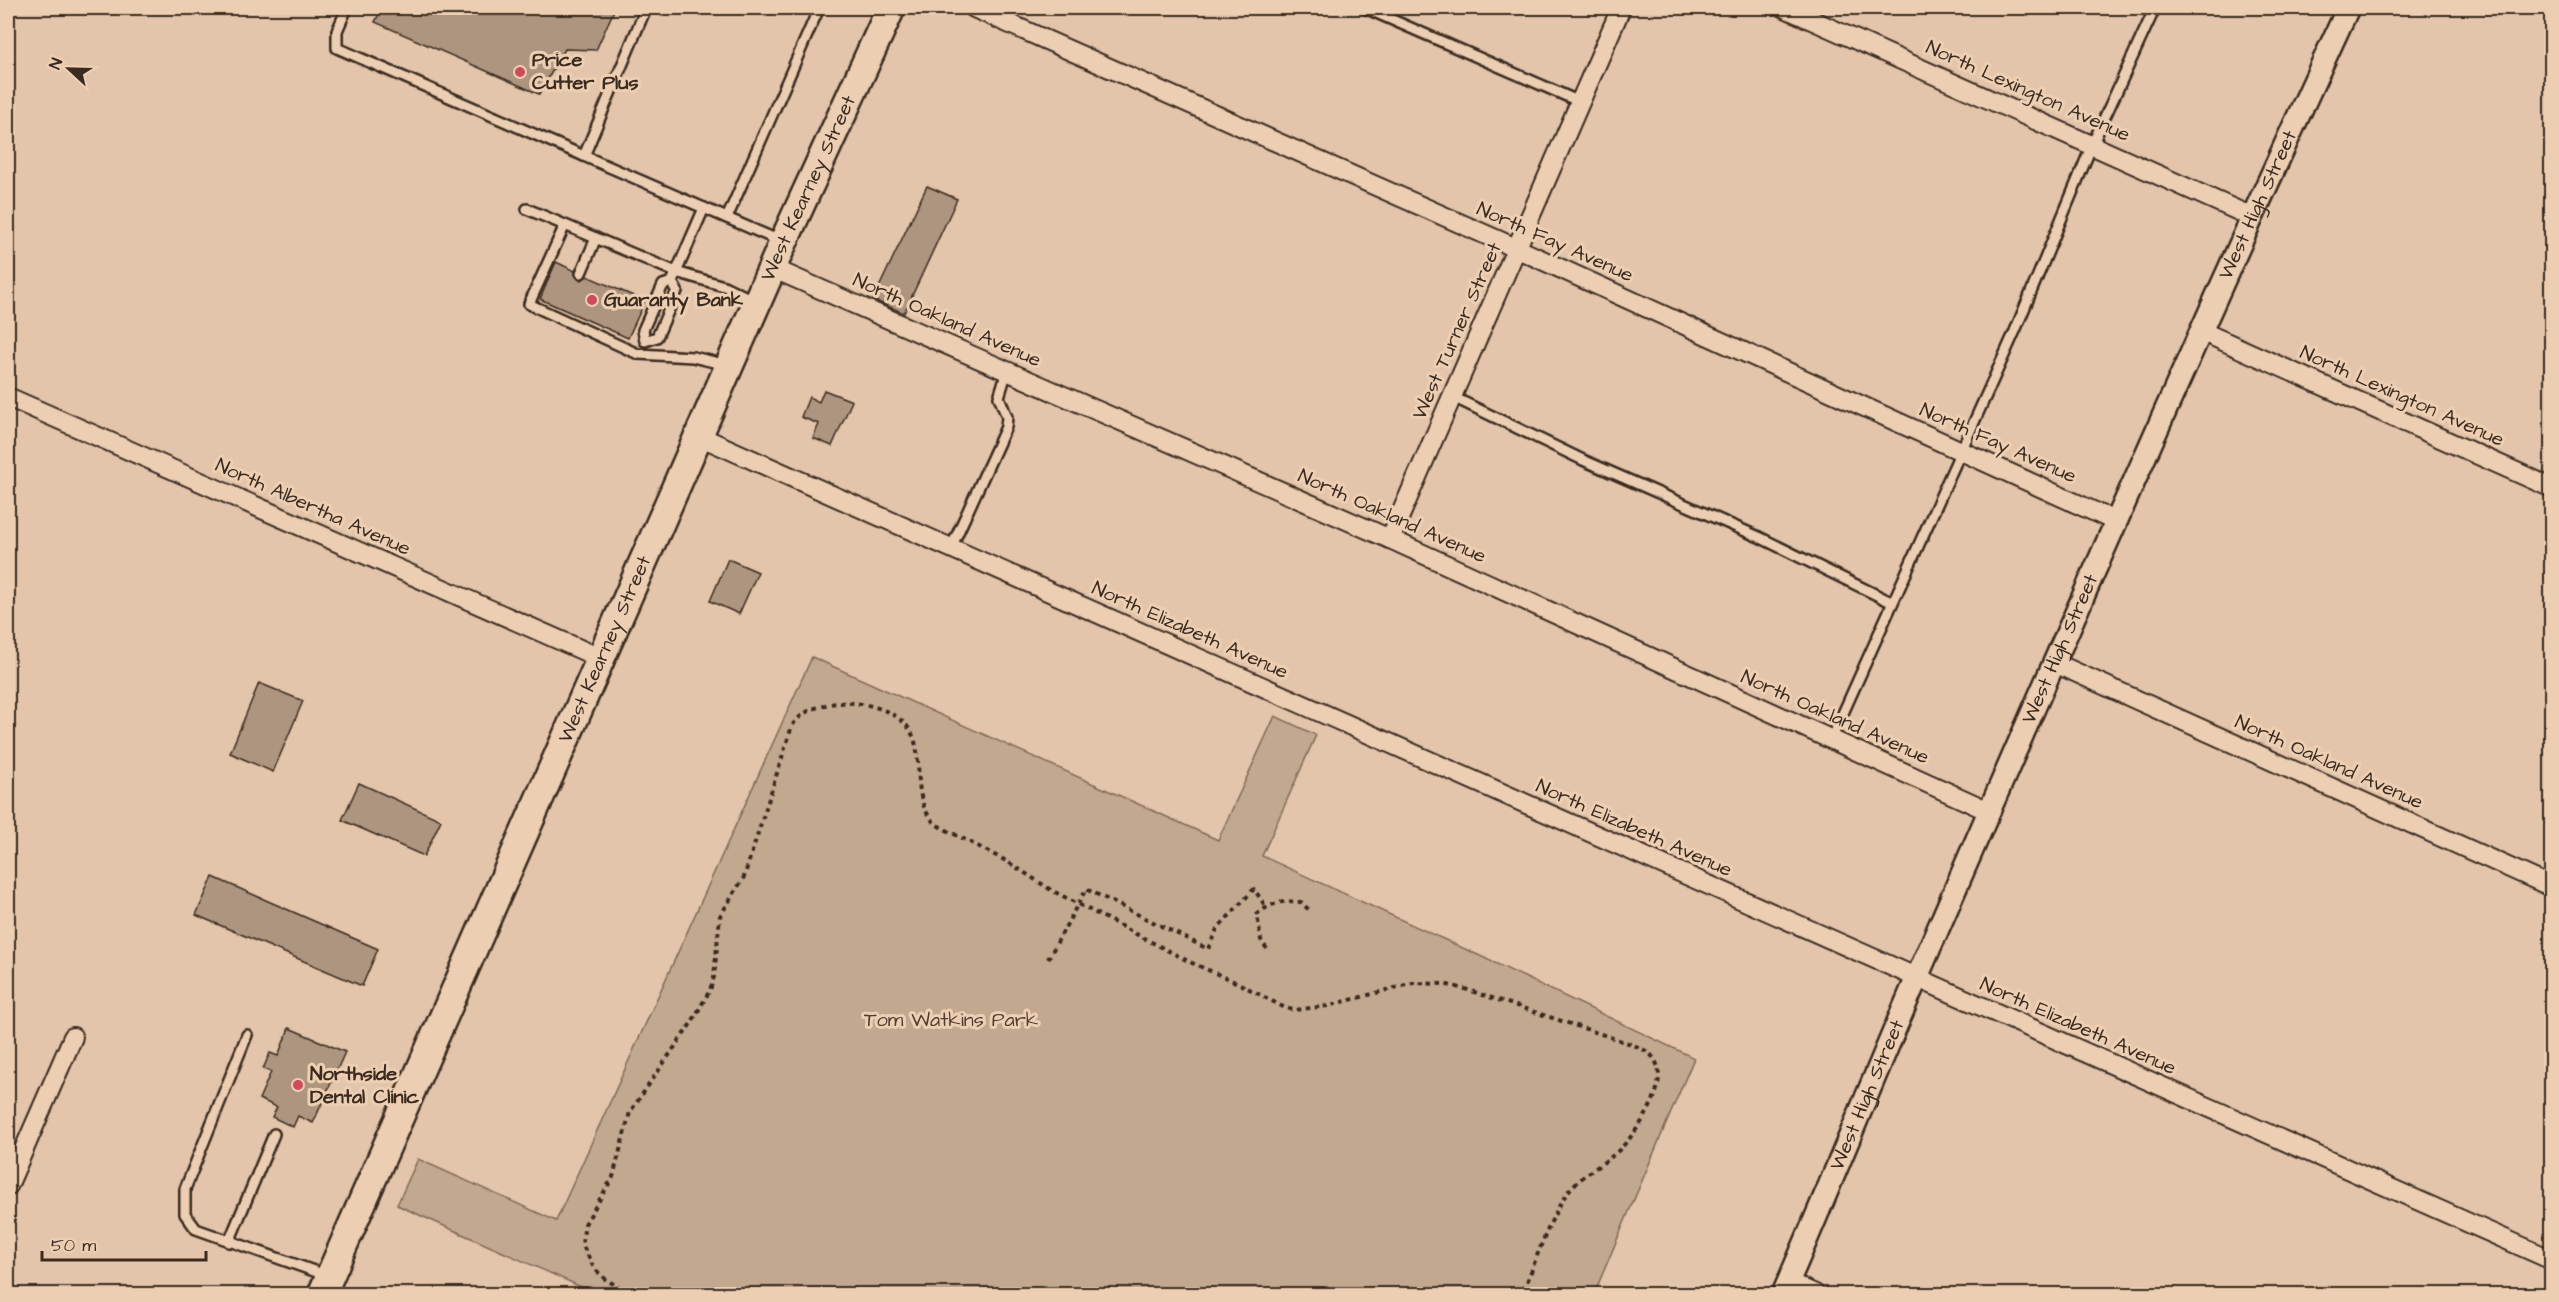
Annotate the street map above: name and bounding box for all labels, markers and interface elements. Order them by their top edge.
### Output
street label: North Lexington Avenue [1921,33,2135,150]
north arrow [39,39,99,99]
place label: Price Cutter Plus [532,46,638,97]
text: N [44,55,68,73]
marker: Price Cutter Plus [513,65,527,79]
street label: West Kearney Street [754,91,863,286]
street label: West High Street [2212,126,2304,284]
street label: North Fay Avenue [1472,195,1638,290]
street label: West Turner Street [1405,238,1509,424]
street label: North Oakland Avenue [848,266,1046,374]
place label: Guaranty Bank [604,286,744,315]
marker: Guaranty Bank [585,293,599,307]
street label: North Lexington Avenue [2295,338,2509,455]
street label: North Fay Avenue [1915,396,2081,491]
street label: North Albertha Avenue [211,451,415,563]
street label: North Oakland Avenue [1293,462,1491,570]
street label: West Kearney Street [551,551,658,747]
street label: West High Street [2015,570,2105,728]
street label: North Elizabeth Avenue [1087,574,1293,686]
street label: North Oakland Avenue [1736,663,1934,771]
street label: North Oakland Avenue [2230,708,2428,816]
street label: North Elizabeth Avenue [1531,772,1737,884]
street label: North Elizabeth Avenue [1975,970,2181,1082]
park label: Tom Watkins Park [864,1006,1038,1034]
street label: West High Street [1823,1015,1911,1175]
place label: Northside Dental Clinic [310,1060,420,1111]
marker: Northside Dental Clinic [291,1078,305,1092]
scale bar [42,1224,206,1262]
text: 50 m [51,1233,96,1258]

